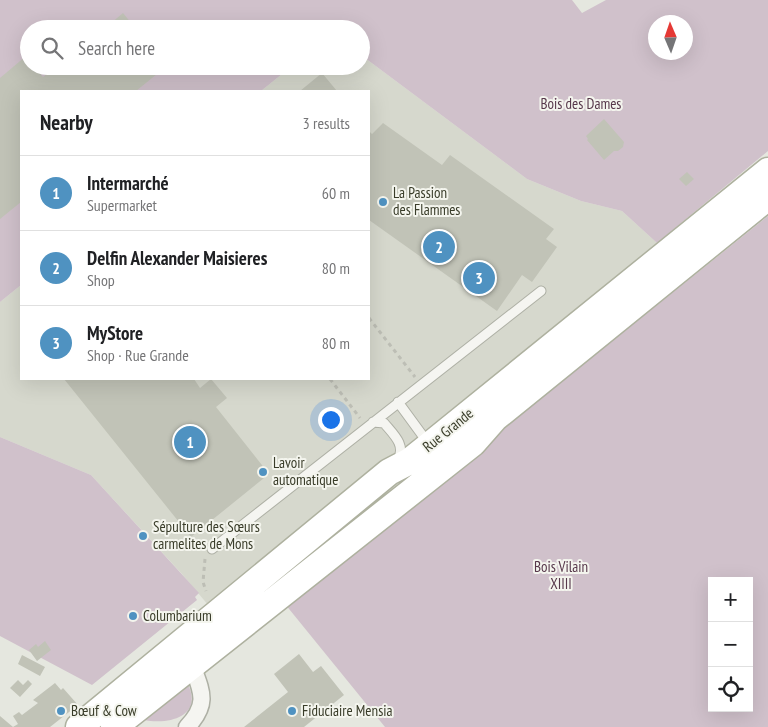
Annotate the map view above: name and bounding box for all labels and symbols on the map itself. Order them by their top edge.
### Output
north arrow [648,15,693,60]
park label: Bois des Dames [541,94,621,113]
place label: La Passion des Flammes [393,183,460,219]
marker: La Passion des Flammes [377,196,389,208]
pin: 2 [423,228,455,266]
pin: 3 [463,259,495,297]
street label: Rue Grande [418,403,477,456]
your location [318,407,344,433]
pin: 1 [174,423,206,461]
place label: Lavoir automatique [273,453,338,489]
marker: Lavoir automatique [257,466,269,478]
place label: Sépulture des Sœurs carmelites de Mons [153,517,260,553]
marker: Sépulture des Sœurs carmelites de Mons [137,530,149,542]
park label: Bois Vilain XIIII [534,557,588,593]
place label: Columbarium [143,606,212,625]
marker: Columbarium [127,610,139,622]
place label: Bœuf & Cow [71,701,137,720]
place label: Fiduciaire Mensia [302,701,392,720]
marker: Bœuf & Cow [55,705,67,717]
marker: Fiduciaire Mensia [286,705,298,717]

